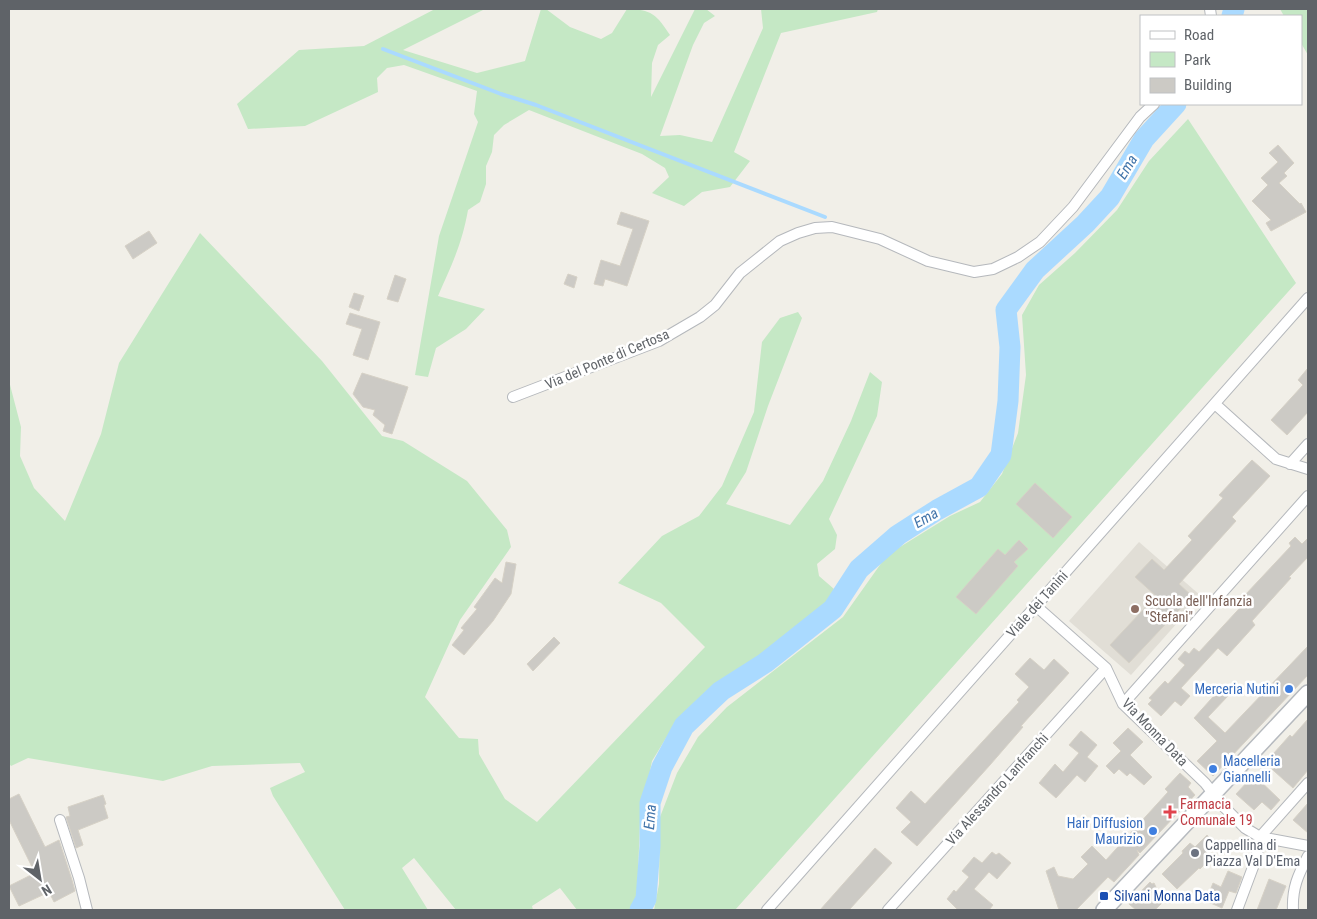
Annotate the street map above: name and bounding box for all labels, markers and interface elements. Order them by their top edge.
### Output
legend [1140,15,1302,105]
text: Road [1184,26,1214,44]
text: Park [1184,51,1211,69]
text: Building [1184,76,1232,94]
water label: Ema [1113,152,1141,182]
street label: Via del Ponte di Certosa [543,326,671,392]
water label: Ema [911,504,941,532]
street label: Viale dei Tanini [1003,568,1071,640]
place label: Scuola dell'Infanzia "Stefani" [1145,593,1252,625]
marker: Scuola dell'Infanzia "Stefani" [1129,603,1141,615]
place label: Merceria Nutini [1195,681,1279,697]
marker: Merceria Nutini [1283,683,1295,695]
street label: Via Monna Data [1119,695,1191,769]
street label: Via Alessandro Lanfranchi [943,730,1051,848]
place label: Macelleria Giannelli [1223,753,1280,785]
marker: Macelleria Giannelli [1207,763,1219,775]
place label: Farmacia Comunale 19 [1180,796,1253,828]
water label: Ema [640,804,660,830]
marker: Farmacia Comunale 19 [1164,806,1176,818]
place label: Hair Diffusion Maurizio [1067,815,1143,847]
marker: Hair Diffusion Maurizio [1147,825,1159,837]
place label: Cappellina di Piazza Val D'Ema [1205,837,1300,869]
marker: Cappellina di Piazza Val D'Ema [1189,847,1201,859]
north arrow [15,854,65,904]
text: N [39,881,54,899]
place label: Silvani Monna Data [1114,888,1220,904]
marker: Silvani Monna Data [1098,890,1110,902]

